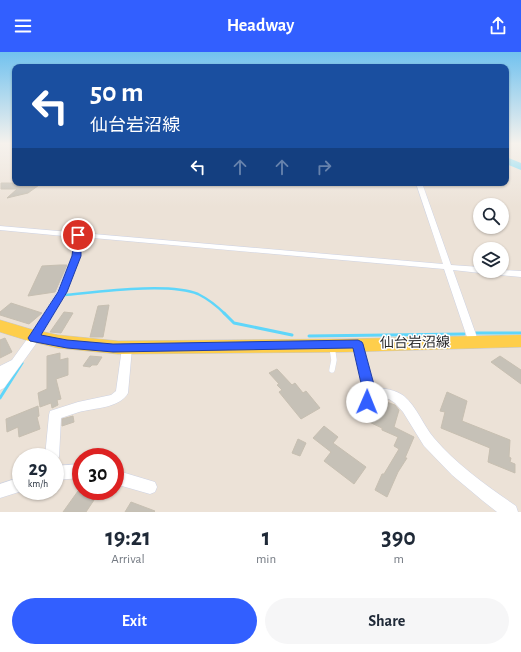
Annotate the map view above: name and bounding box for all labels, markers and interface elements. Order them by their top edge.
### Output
icon: menu [12,15,34,37]
icon: share [487,15,509,37]
text: Headway [227,17,294,35]
text: 50 m [90,79,144,107]
icon: left [24,80,76,132]
text: 仙台岩沼線 [90,117,180,135]
icon: left [187,156,209,178]
icon: ahead [229,156,251,178]
icon: ahead [271,156,293,178]
icon: right [313,156,335,178]
map controls [473,198,509,278]
button: search [473,198,509,234]
pin [61,218,95,252]
icon: arrive [67,224,89,246]
button: layers [473,242,509,278]
street label: 仙台岩沼線 [380,333,450,351]
position arrow [346,381,388,423]
speed limit sign: 30 [72,448,124,500]
text: 29 [28,459,48,479]
text: km/h [28,479,48,489]
text: 19:21 [105,526,151,550]
text: 1 [262,526,270,550]
text: 390 [381,526,416,550]
text: Arrival [111,553,145,566]
text: min [256,553,276,566]
text: m [393,553,404,566]
button: Exit [12,598,257,644]
button: Share [265,598,509,644]

